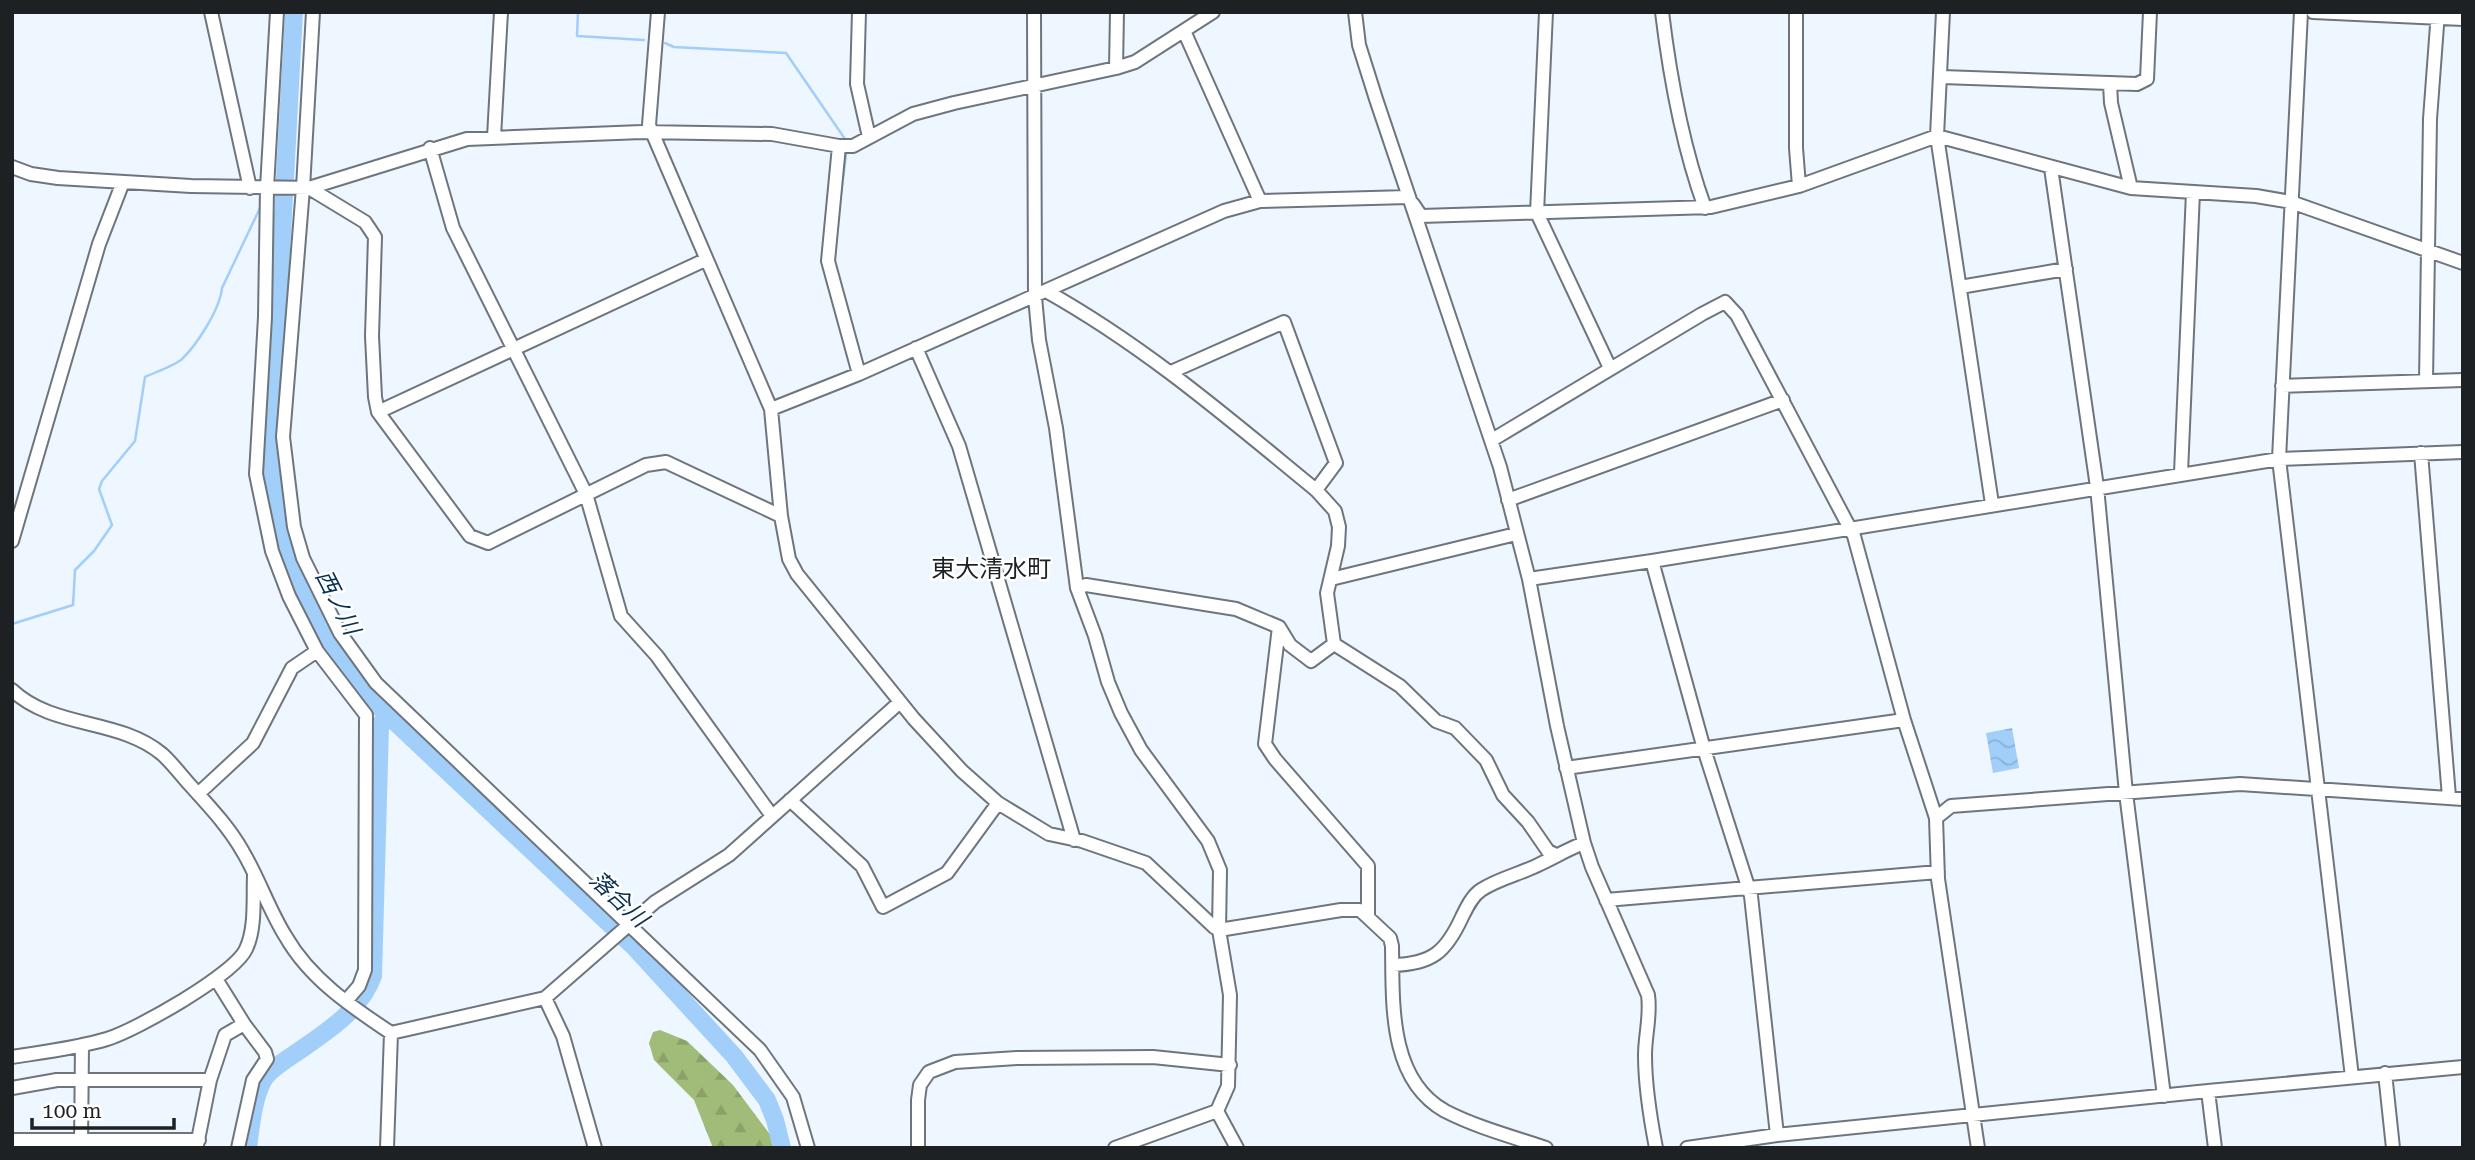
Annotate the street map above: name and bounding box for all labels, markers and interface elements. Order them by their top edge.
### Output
district label: 東大清水町 [931,555,1051,583]
water label: 西ノ川 [310,565,367,642]
water label: 落合川 [584,866,655,935]
scale bar [32,1086,173,1130]
text: 100 m [42,1099,102,1123]

